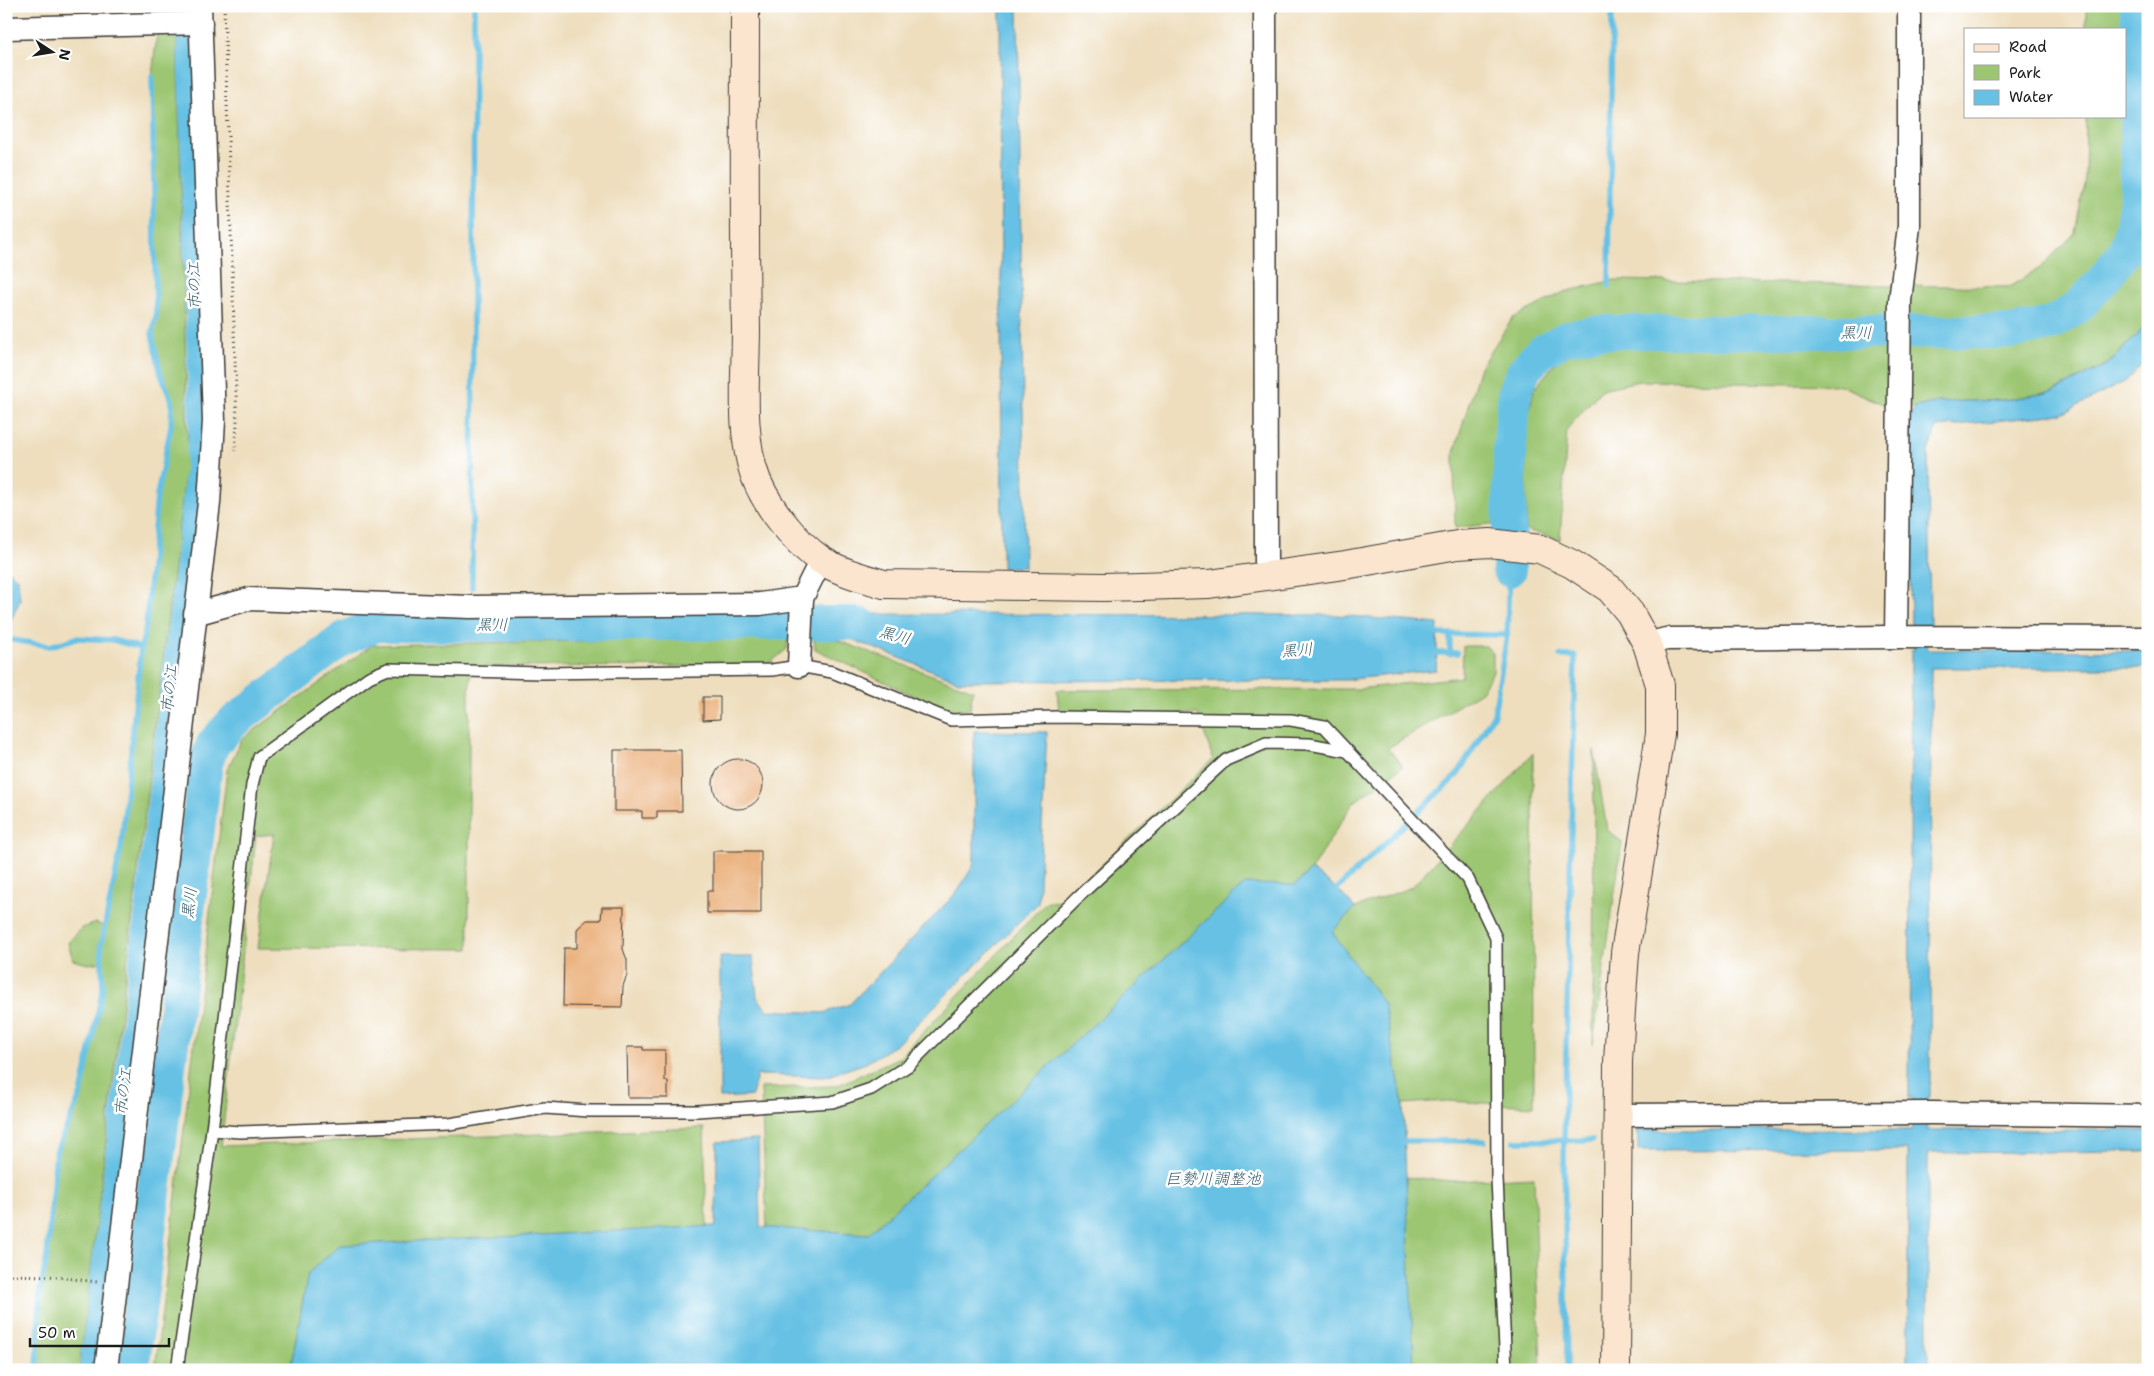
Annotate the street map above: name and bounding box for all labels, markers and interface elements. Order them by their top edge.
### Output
north arrow [28,28,78,78]
legend [1964,28,2126,118]
text: Road [2009,37,2047,57]
text: N [55,47,75,62]
text: Park [2009,63,2041,83]
text: Water [2009,87,2053,107]
water label: 市の江 [183,261,205,310]
water label: 黒川 [1840,322,1872,343]
water label: 黒川 [476,614,508,635]
water label: 黒川 [877,620,913,650]
water label: 黒川 [1280,638,1314,662]
water label: 市の江 [156,663,182,714]
water label: 黒川 [177,886,201,920]
water label: 市の江 [110,1066,136,1117]
water label: 巨勢川調整池 [1165,1168,1262,1189]
scale bar [30,1316,169,1348]
text: 50 m [38,1323,76,1343]

